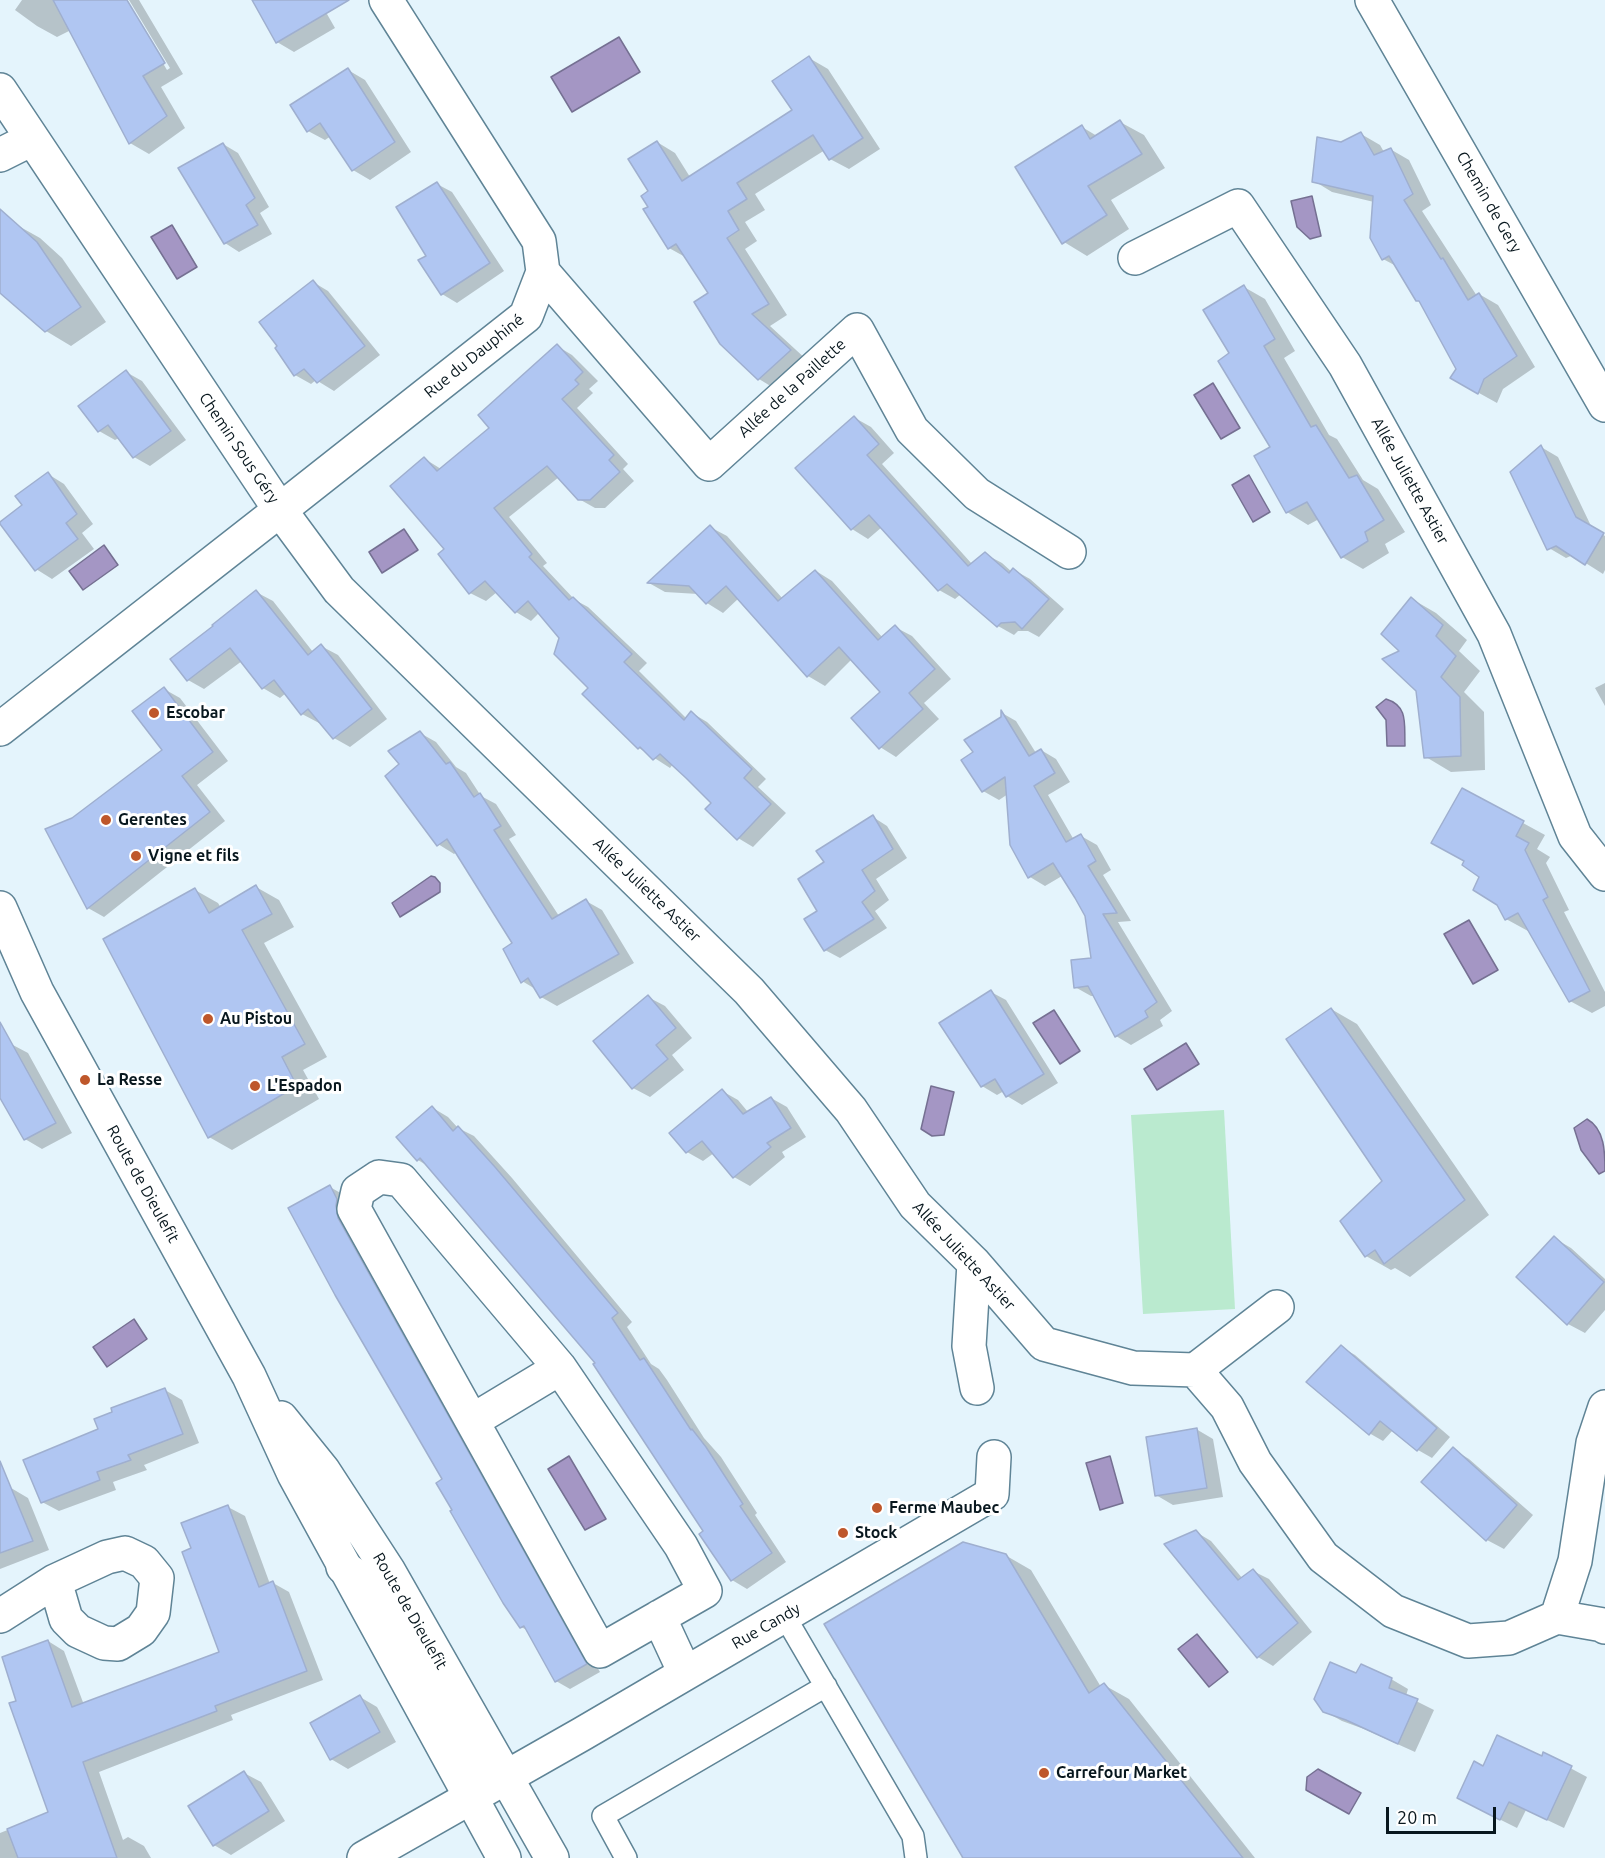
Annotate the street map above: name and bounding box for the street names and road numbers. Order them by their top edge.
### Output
street label: Chemin de Gery [1452,148,1526,256]
street label: Rue du Dauphiné [420,310,528,402]
street label: Allée de la Paillette [734,335,850,441]
street label: Chemin Sous Géry [195,389,283,507]
street label: Allée Juliette Astier [1367,414,1453,548]
street label: Allée Juliette Astier [589,834,705,946]
street label: Route de Dieulefit [103,1122,183,1246]
street label: Allée Juliette Astier [909,1198,1019,1314]
street label: Route de Dieulefit [369,1549,451,1673]
street label: Rue Candy [728,1599,804,1653]

